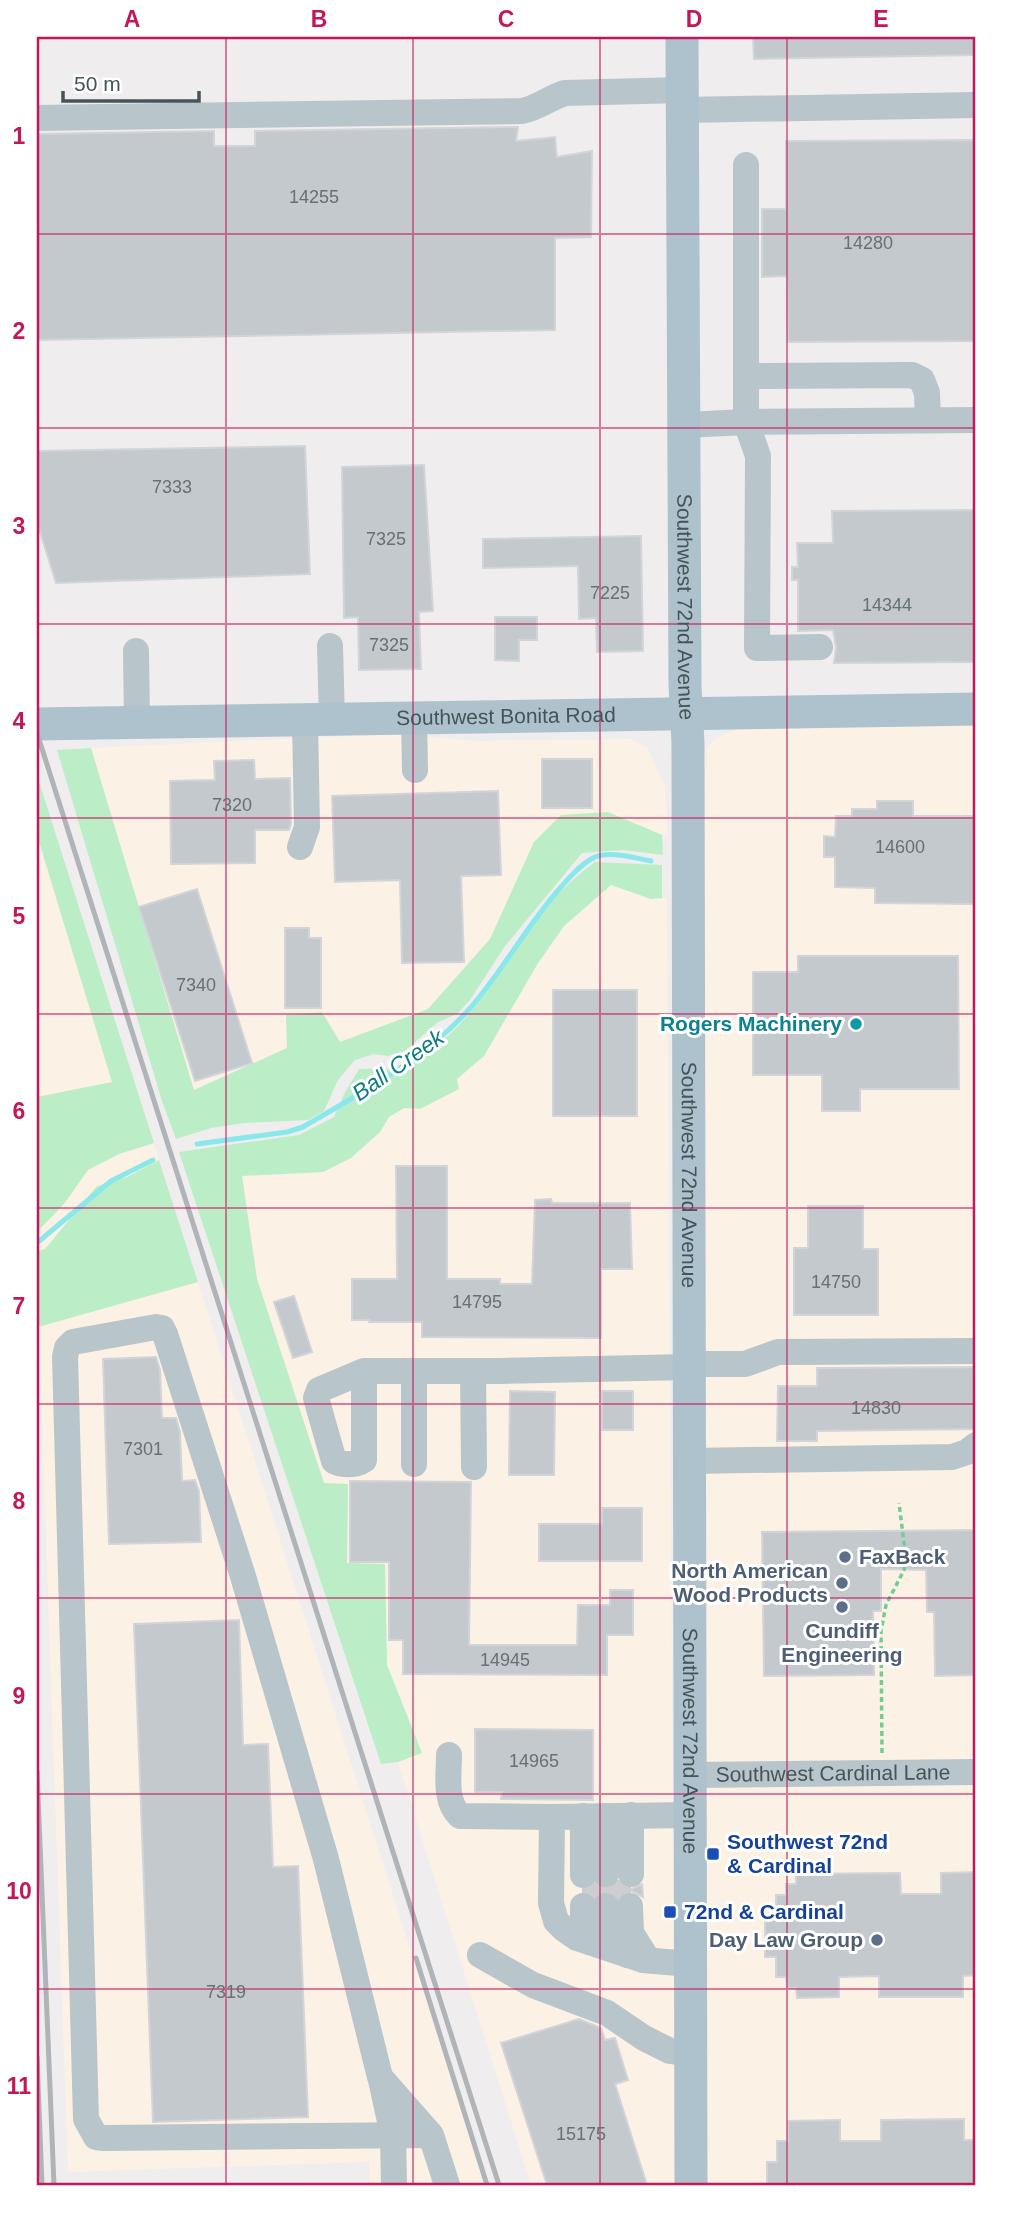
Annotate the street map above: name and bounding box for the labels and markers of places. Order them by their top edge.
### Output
place label: Rogers Machinery [660,1012,842,1035]
marker: Rogers Machinery [848,1016,864,1032]
place label: FaxBack [859,1545,946,1568]
marker: FaxBack [837,1549,853,1565]
place label: North American Wood Products [671,1559,828,1606]
marker: North American Wood Products [834,1575,850,1591]
marker: Cundiff Engineering [834,1599,850,1615]
place label: Cundiff Engineering [781,1619,903,1666]
place label: Southwest 72nd & Cardinal [727,1830,888,1877]
marker: Southwest 72nd & Cardinal [705,1846,721,1862]
place label: 72nd & Cardinal [684,1900,844,1923]
marker: 72nd & Cardinal [662,1904,678,1920]
place label: Day Law Group [709,1928,863,1951]
marker: Day Law Group [869,1932,885,1948]

